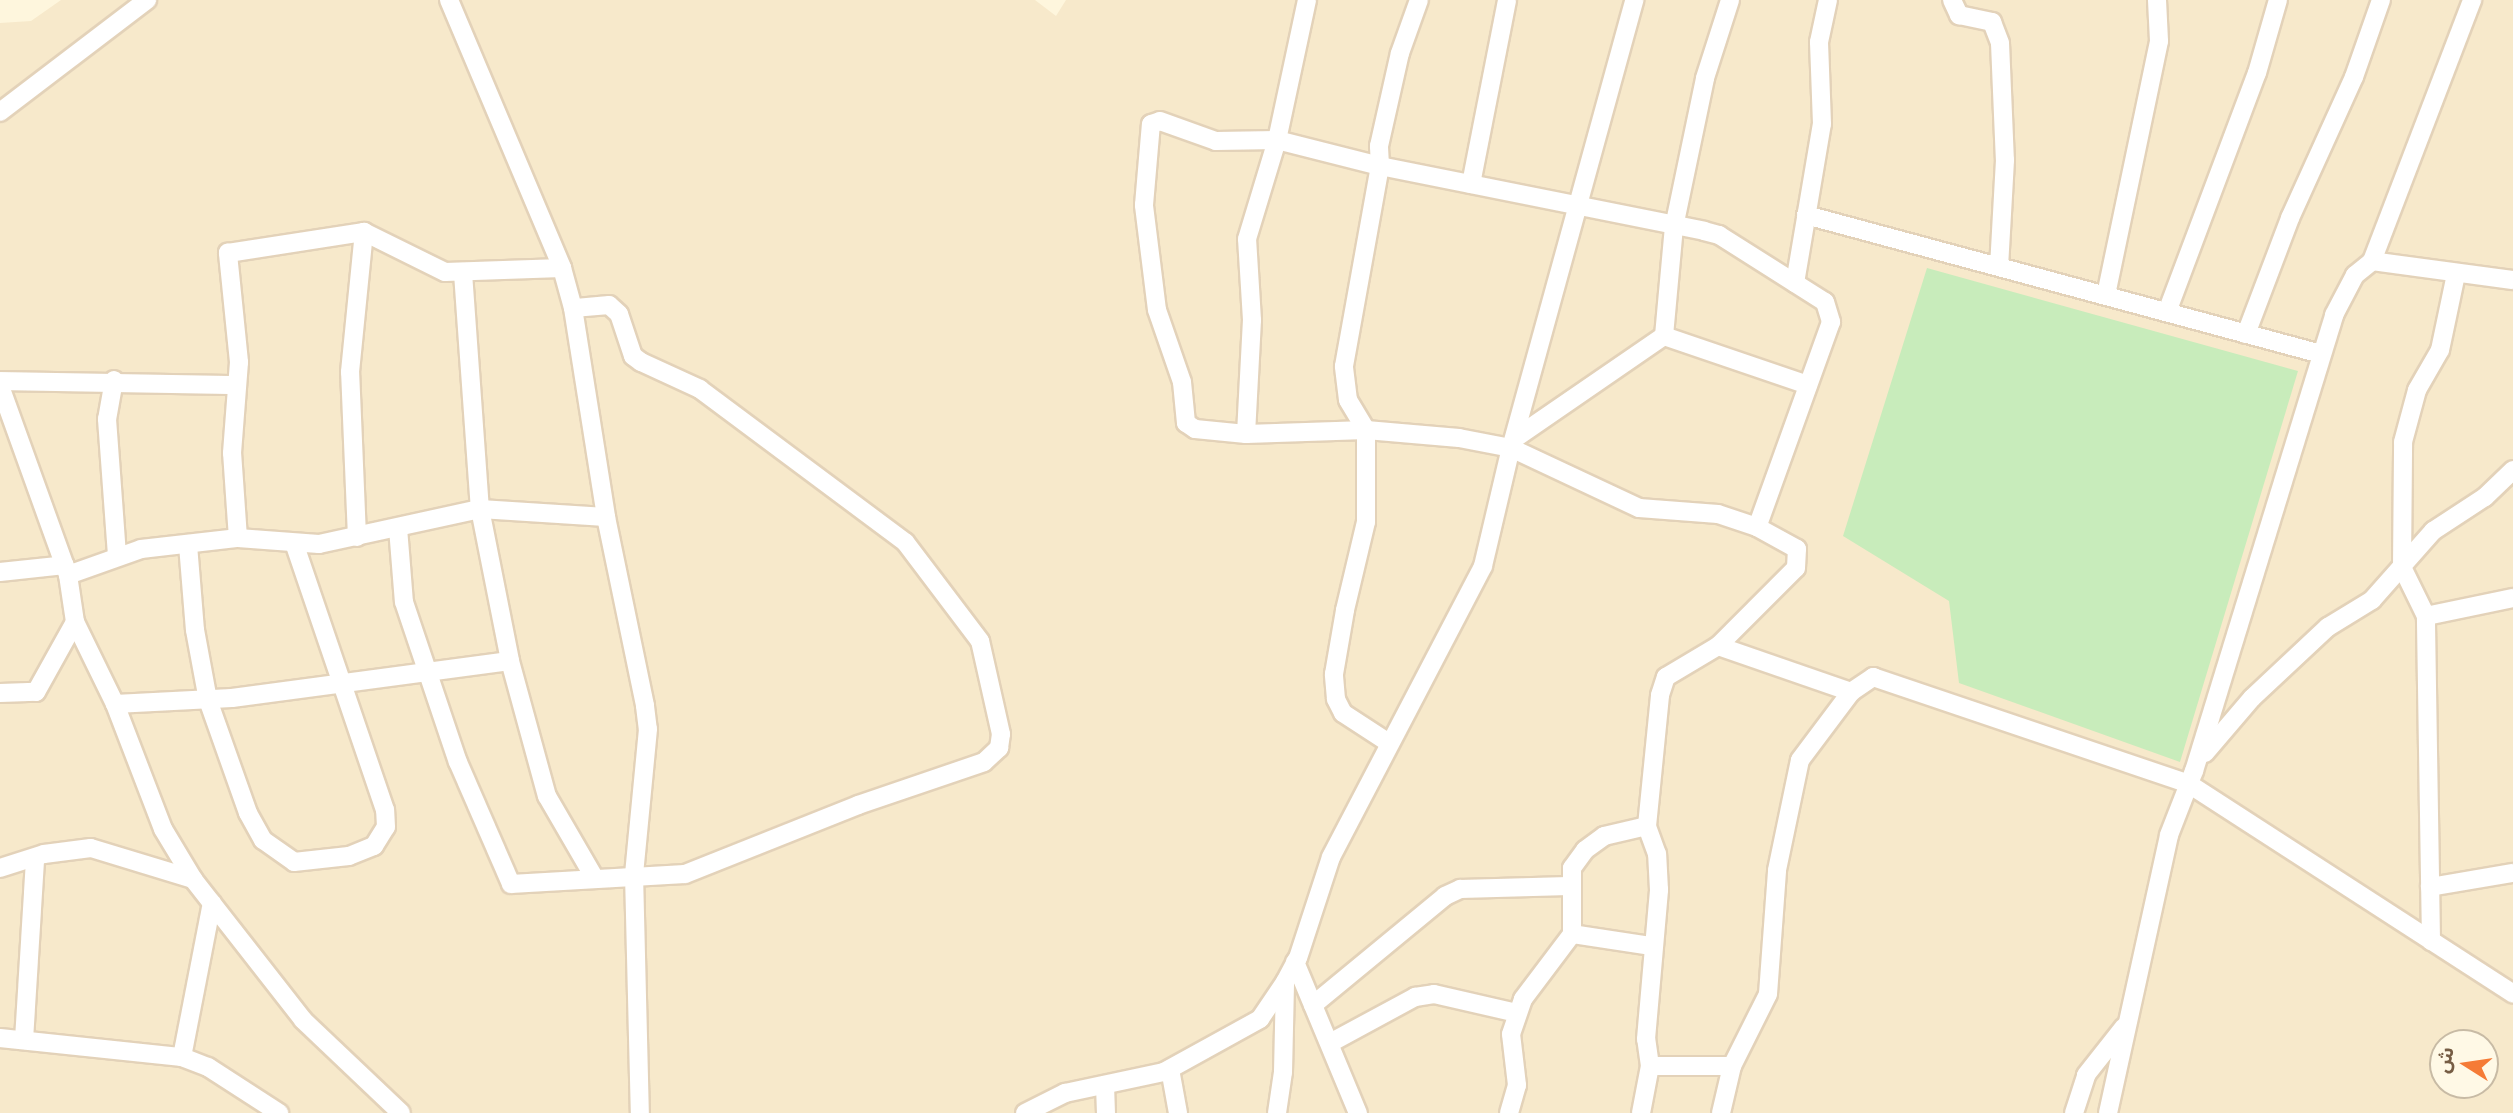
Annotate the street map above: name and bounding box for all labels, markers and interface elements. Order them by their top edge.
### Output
north arrow [2429,1029,2499,1099]
text: ش [2431,1045,2459,1075]

